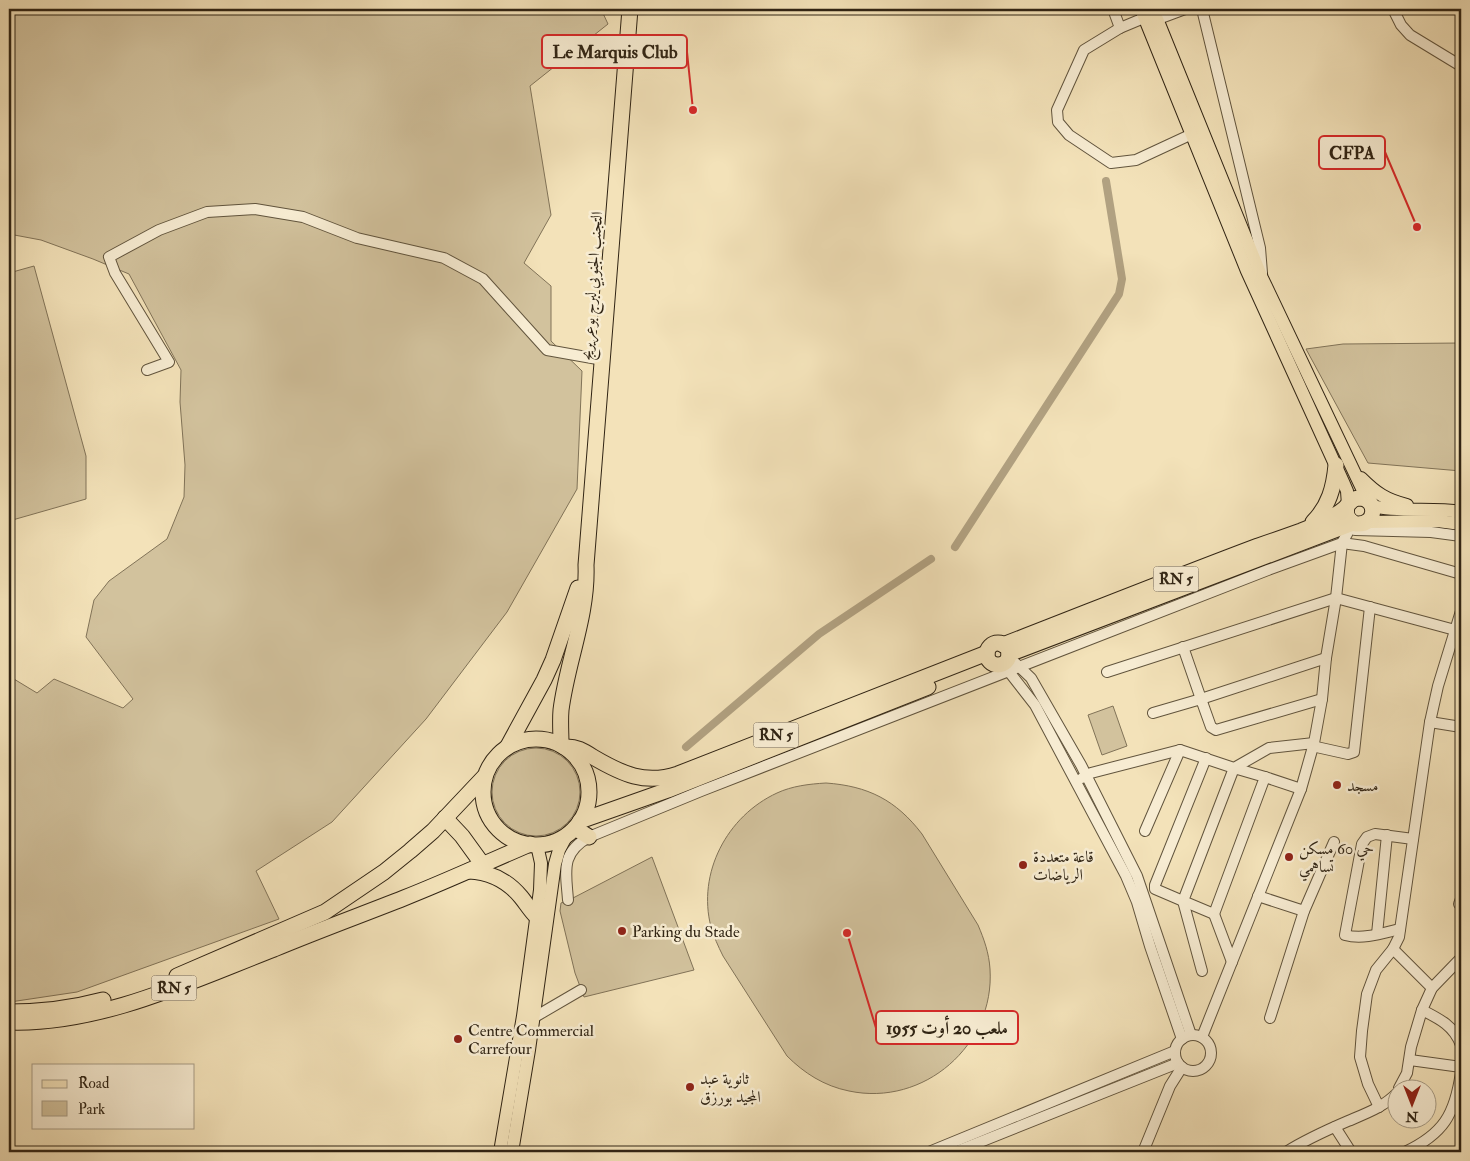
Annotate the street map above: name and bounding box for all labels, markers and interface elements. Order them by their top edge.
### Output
callout: Le Marquis Club [542,35,687,68]
text: Le Marquis Club [552,41,678,64]
callout: CFPA [1319,136,1385,169]
text: CFPA [1329,142,1376,165]
street label: التجنب الجنوبي لبرج بوعريريج [577,211,611,362]
road number: RN 5 [1154,566,1198,592]
road number: RN 5 [754,722,798,748]
place label: مسجد [1347,776,1378,796]
marker: مسجد [1331,779,1343,791]
place label: حي 60 مسكن تساهمي [1299,839,1374,882]
place label: قاعة متعددة الرياضات [1033,847,1094,885]
marker: حي 60 مسكن تساهمي [1283,851,1295,863]
marker: قاعة متعددة الرياضات [1017,859,1029,871]
place label: Parking du Stade [632,922,740,942]
marker: Parking du Stade [616,925,628,937]
road number: RN 5 [152,976,196,1000]
callout: ملعب 20 أوت 1955 [876,1011,1018,1044]
text: ملعب 20 أوت 1955 [886,1015,1008,1040]
place label: Centre Commercial Carrefour [468,1021,594,1059]
marker: Centre Commercial Carrefour [452,1033,464,1045]
legend [32,1064,195,1128]
place label: ثانوية عبد المجيد بورزق [700,1069,761,1107]
text: Road [78,1074,110,1093]
north arrow [1388,1078,1438,1128]
marker: ثانوية عبد المجيد بورزق [684,1081,696,1093]
text: Park [78,1100,105,1119]
text: N [1405,1108,1419,1125]

